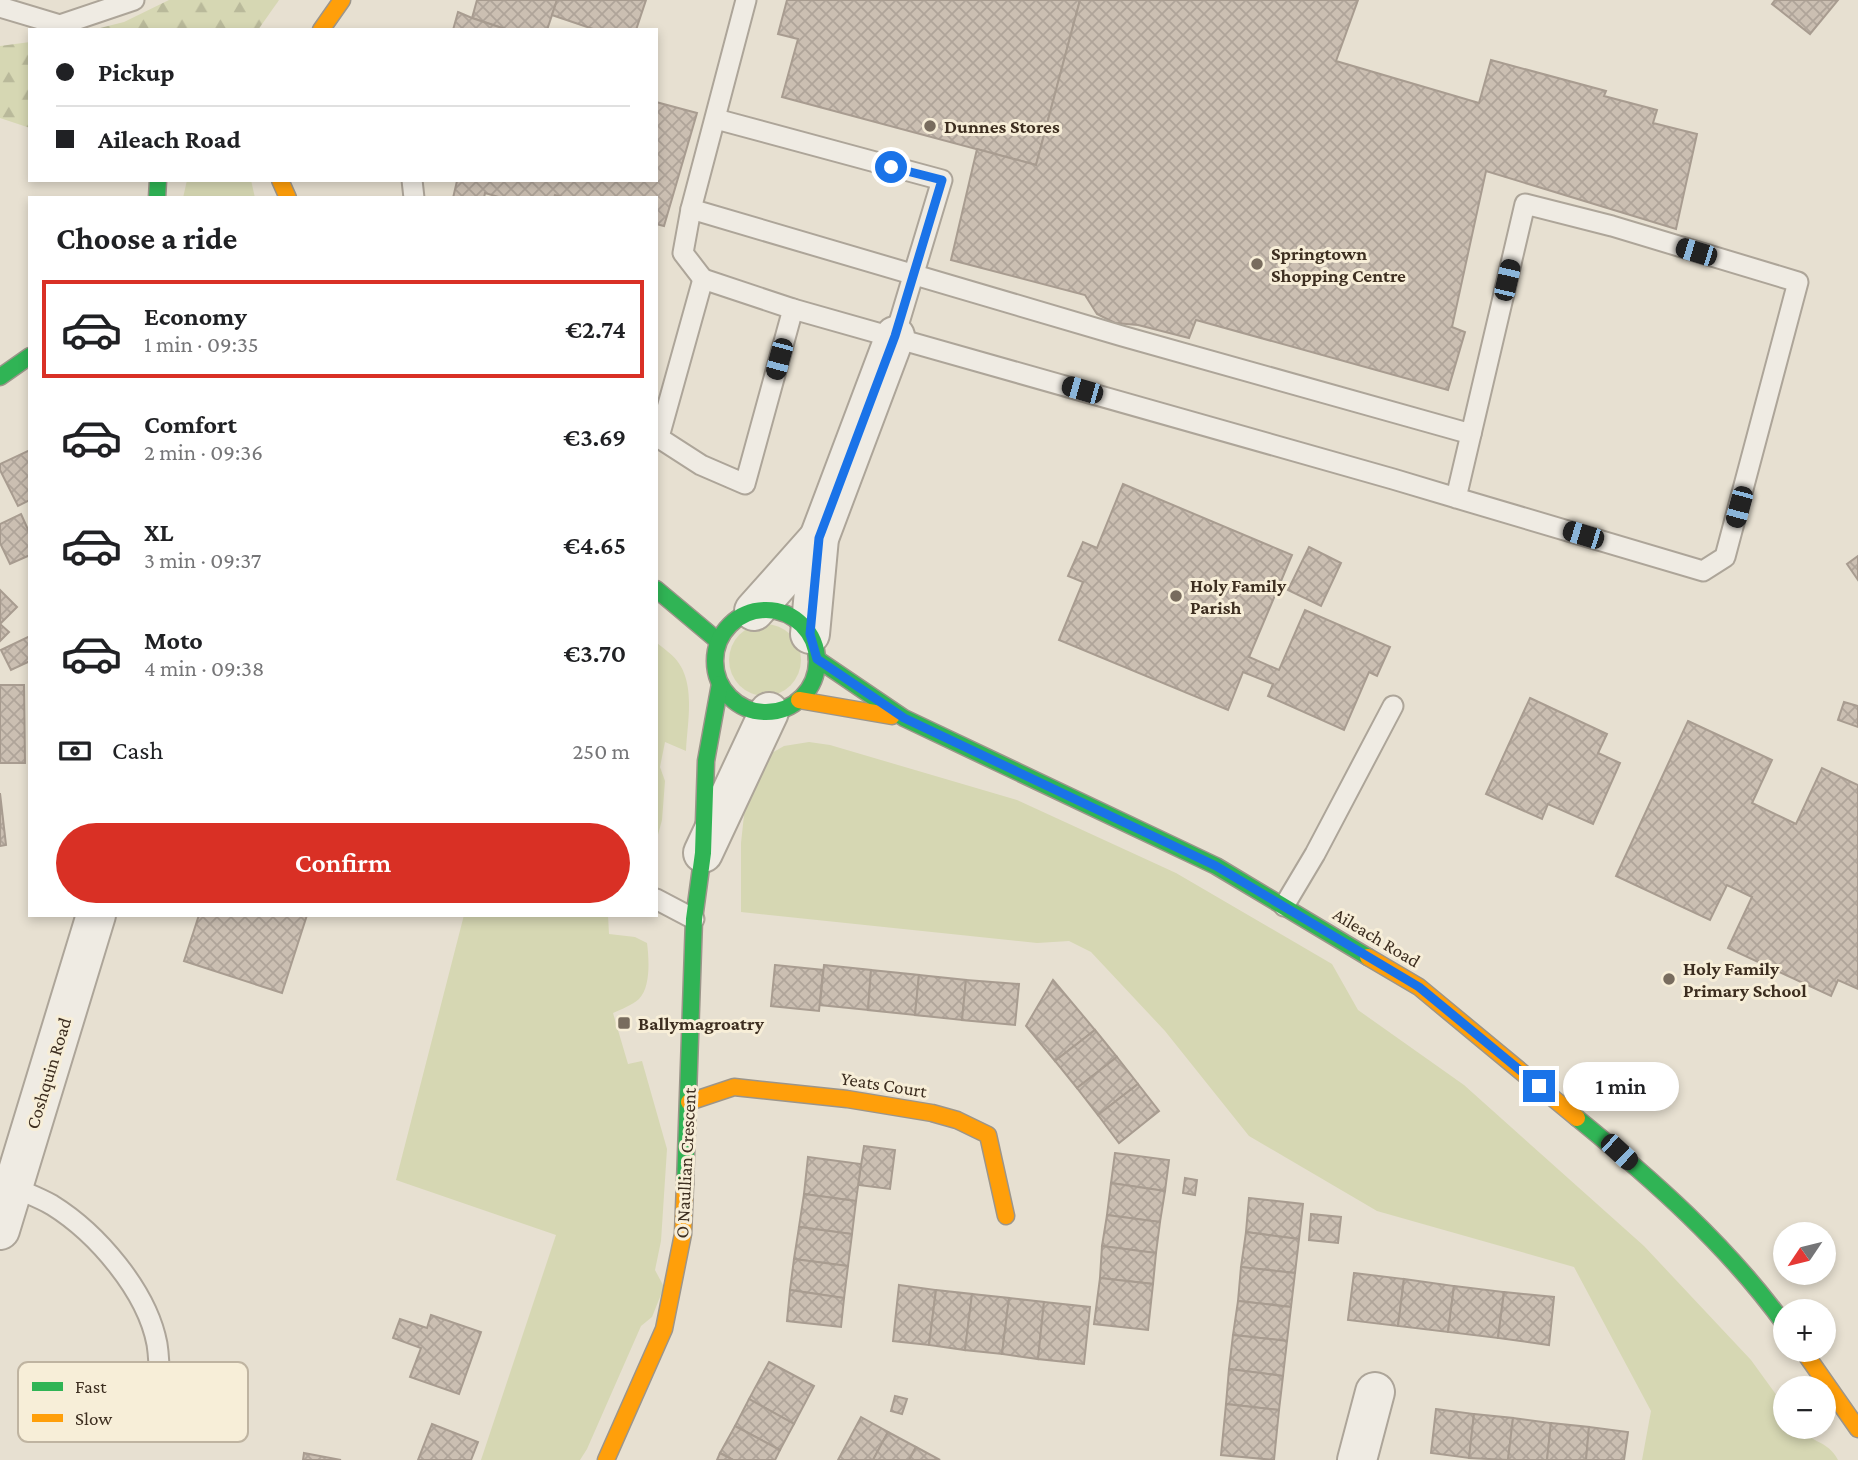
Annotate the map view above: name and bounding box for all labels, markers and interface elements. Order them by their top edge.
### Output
text: Pickup [98,58,175,87]
place label: Dunnes Stores [944,116,1060,137]
marker: Dunnes Stores [922,118,938,134]
text: Aileach Road [98,125,241,154]
route start [875,151,907,183]
text: Choose a ride [56,220,237,256]
car [1673,236,1720,268]
place label: Springtown Shopping Centre [1271,243,1406,286]
marker: Springtown Shopping Centre [1249,256,1265,272]
car [1493,257,1522,303]
icon: car [60,298,123,361]
text: Economy [144,302,247,331]
text: €2.74 [565,315,626,344]
text: 1 min · 09:35 [144,331,259,357]
car [764,336,795,382]
car [1059,374,1106,406]
icon: car [60,406,123,469]
text: Comfort [144,410,237,439]
text: €3.69 [563,423,626,452]
text: 2 min · 09:36 [144,439,263,465]
car [1724,484,1755,530]
icon: car [60,514,123,577]
text: XL [144,518,173,547]
car [1560,519,1607,551]
text: €4.65 [563,531,626,560]
text: 3 min · 09:37 [144,547,261,573]
place label: Holy Family Parish [1190,575,1287,618]
marker: Holy Family Parish [1168,588,1184,604]
icon: car [60,622,123,685]
text: Moto [144,626,203,655]
text: €3.70 [563,639,626,668]
text: 4 min · 09:38 [144,655,264,681]
icon: cash [56,732,94,770]
text: Cash [112,736,163,765]
text: 250 m [572,738,630,764]
button: Confirm [56,823,630,903]
street label: Aileach Road [1329,903,1424,972]
place label: Holy Family Primary School [1683,958,1807,1001]
marker: Holy Family Primary School [1661,971,1677,987]
place label: Ballymagroatry [638,1013,765,1034]
street label: Coshquin Road [22,1015,75,1131]
marker: Ballymagroatry [616,1015,632,1031]
callout: 1 min [1564,1062,1679,1110]
street label: Yeats Court [839,1067,929,1102]
route end [1523,1070,1555,1102]
text: 1 min [1595,1073,1647,1099]
street label: O Naullian Crescent [671,1086,700,1239]
car [1597,1130,1642,1174]
north arrow [1773,1222,1836,1284]
map controls [1773,1222,1836,1439]
button: + [1773,1299,1836,1362]
legend [18,1362,248,1442]
text: Fast [75,1376,107,1397]
button: − [1773,1376,1836,1439]
text: Slow [75,1408,112,1429]

